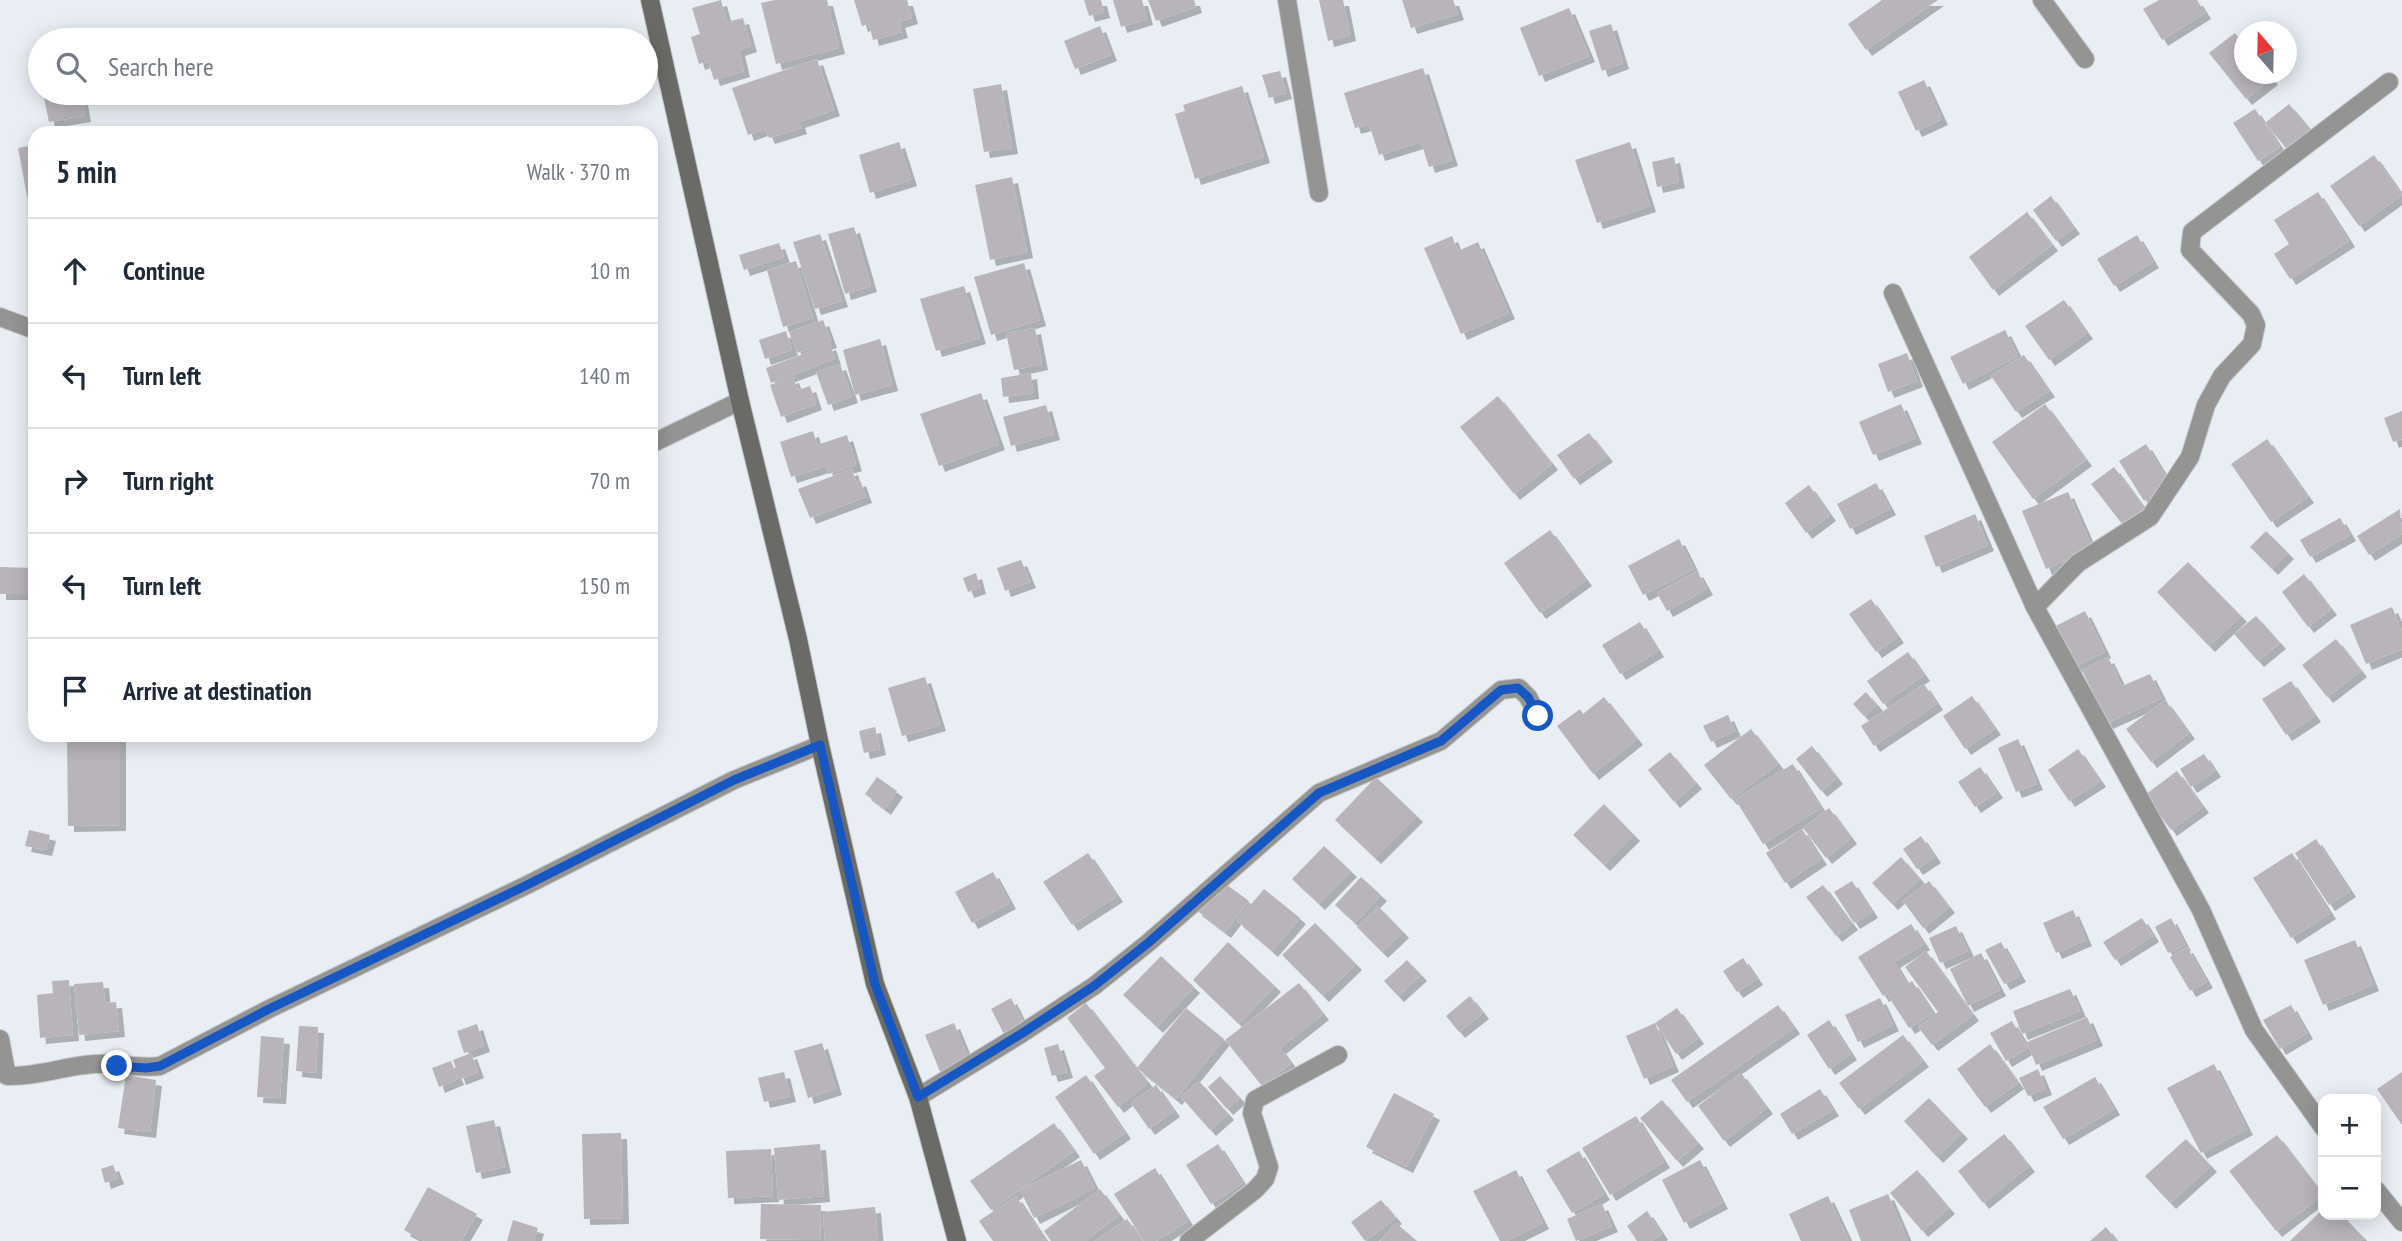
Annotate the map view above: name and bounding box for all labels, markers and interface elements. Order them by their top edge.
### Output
north arrow [2234,21,2297,84]
search box [28,28,658,105]
icon: search [52,48,90,86]
text: Search here [108,50,214,83]
text: 5 min [56,152,117,191]
text: Walk · 370 m [527,157,630,186]
icon: ahead [56,252,94,290]
text: Continue [123,254,205,287]
text: 10 m [589,256,630,285]
icon: left [56,357,94,395]
text: Turn left [123,359,201,392]
text: 140 m [579,361,630,390]
icon: right [56,462,94,500]
text: Turn right [123,464,214,497]
text: 70 m [589,466,630,495]
icon: left [56,567,94,605]
text: Turn left [123,569,201,602]
text: 150 m [579,571,630,600]
icon: arrive [56,672,94,710]
text: Arrive at destination [123,674,312,707]
route start [1522,700,1553,731]
route end [101,1050,132,1081]
map controls [2318,1094,2381,1220]
button: + [2318,1094,2381,1157]
button: − [2318,1157,2381,1220]

